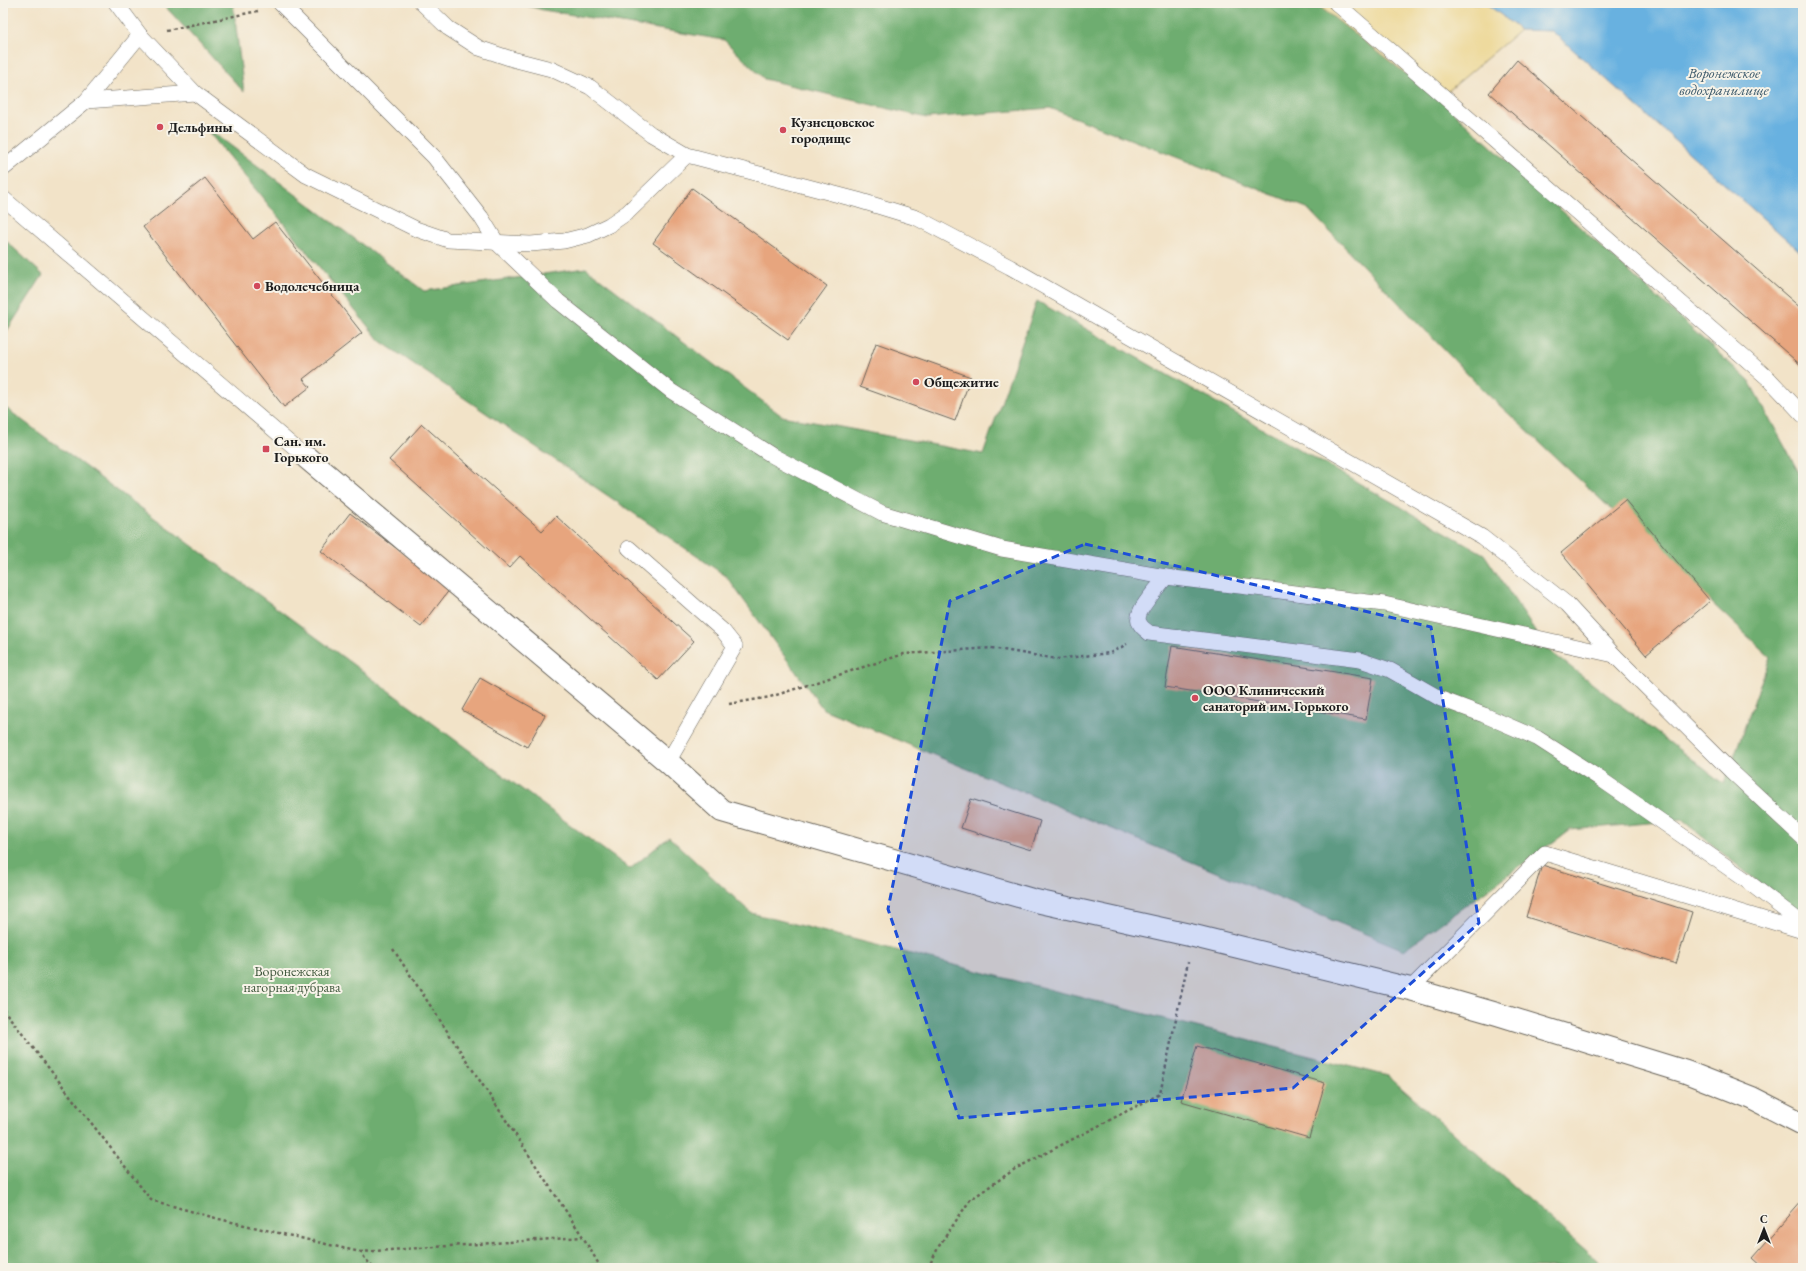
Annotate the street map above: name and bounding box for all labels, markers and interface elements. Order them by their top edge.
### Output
water label: Воронежское водохранилище [1679,63,1770,99]
place label: Кузнецовское городище [791,113,875,147]
place label: Дельфины [168,118,233,136]
marker: Дельфины [155,122,165,132]
marker: Кузнецовское городище [778,125,788,135]
place label: Водолечебница [265,277,360,295]
marker: Водолечебница [252,281,262,291]
place label: Общежитие [924,373,999,391]
marker: Общежитие [911,377,921,387]
place label: Сан. им. Горького [274,432,328,466]
marker: Сан. им. Горького [261,444,271,454]
place label: ООО Клинический санаторий им. Горького [1203,681,1348,715]
marker: ООО Клинический санаторий им. Горького [1190,693,1200,703]
park label: Воронежская нагорная дубрава [243,962,341,996]
north arrow [1744,1209,1784,1249]
text: С [1760,1212,1768,1226]

